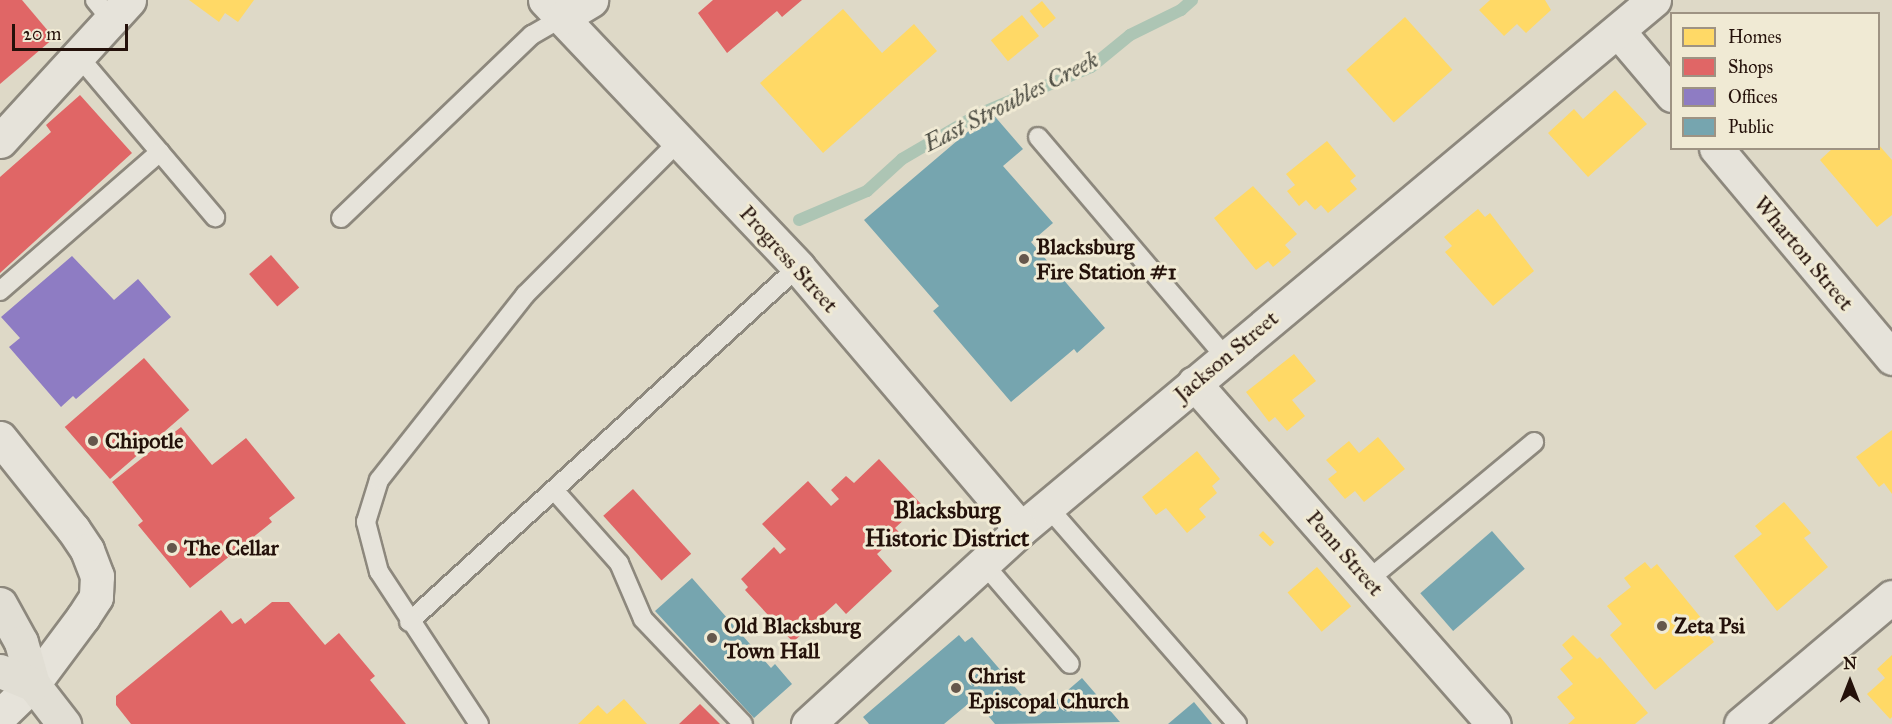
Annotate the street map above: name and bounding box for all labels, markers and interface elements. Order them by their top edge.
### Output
scale bar [15,12,130,50]
legend [1670,12,1880,150]
text: 20 m [23,23,61,45]
text: Homes [1728,26,1782,48]
water label: East Stroubles Creek [919,45,1103,159]
text: Shops [1728,56,1773,78]
text: Offices [1728,86,1778,108]
text: Public [1728,116,1774,138]
street label: Wharton Street [1749,190,1859,316]
street label: Progress Street [734,200,844,318]
place label: Blacksburg Fire Station #1 [1036,233,1176,284]
marker: Blacksburg Fire Station #1 [1017,252,1031,266]
street label: Jackson Street [1169,305,1283,407]
place label: Chipotle [105,428,183,454]
marker: Chipotle [86,434,100,448]
district label: Blacksburg Historic District [865,497,1029,553]
street label: Penn Street [1301,505,1389,601]
place label: The Cellar [184,535,279,561]
marker: The Cellar [165,541,179,555]
place label: Old Blacksburg Town Hall [724,612,861,664]
place label: Zeta Psi [1674,613,1745,639]
marker: Zeta Psi [1655,619,1669,633]
marker: Old Blacksburg Town Hall [705,631,719,645]
north arrow [1820,652,1880,712]
text: N [1843,654,1857,673]
place label: Christ Episcopal Church [968,662,1129,714]
marker: Christ Episcopal Church [949,681,963,695]

